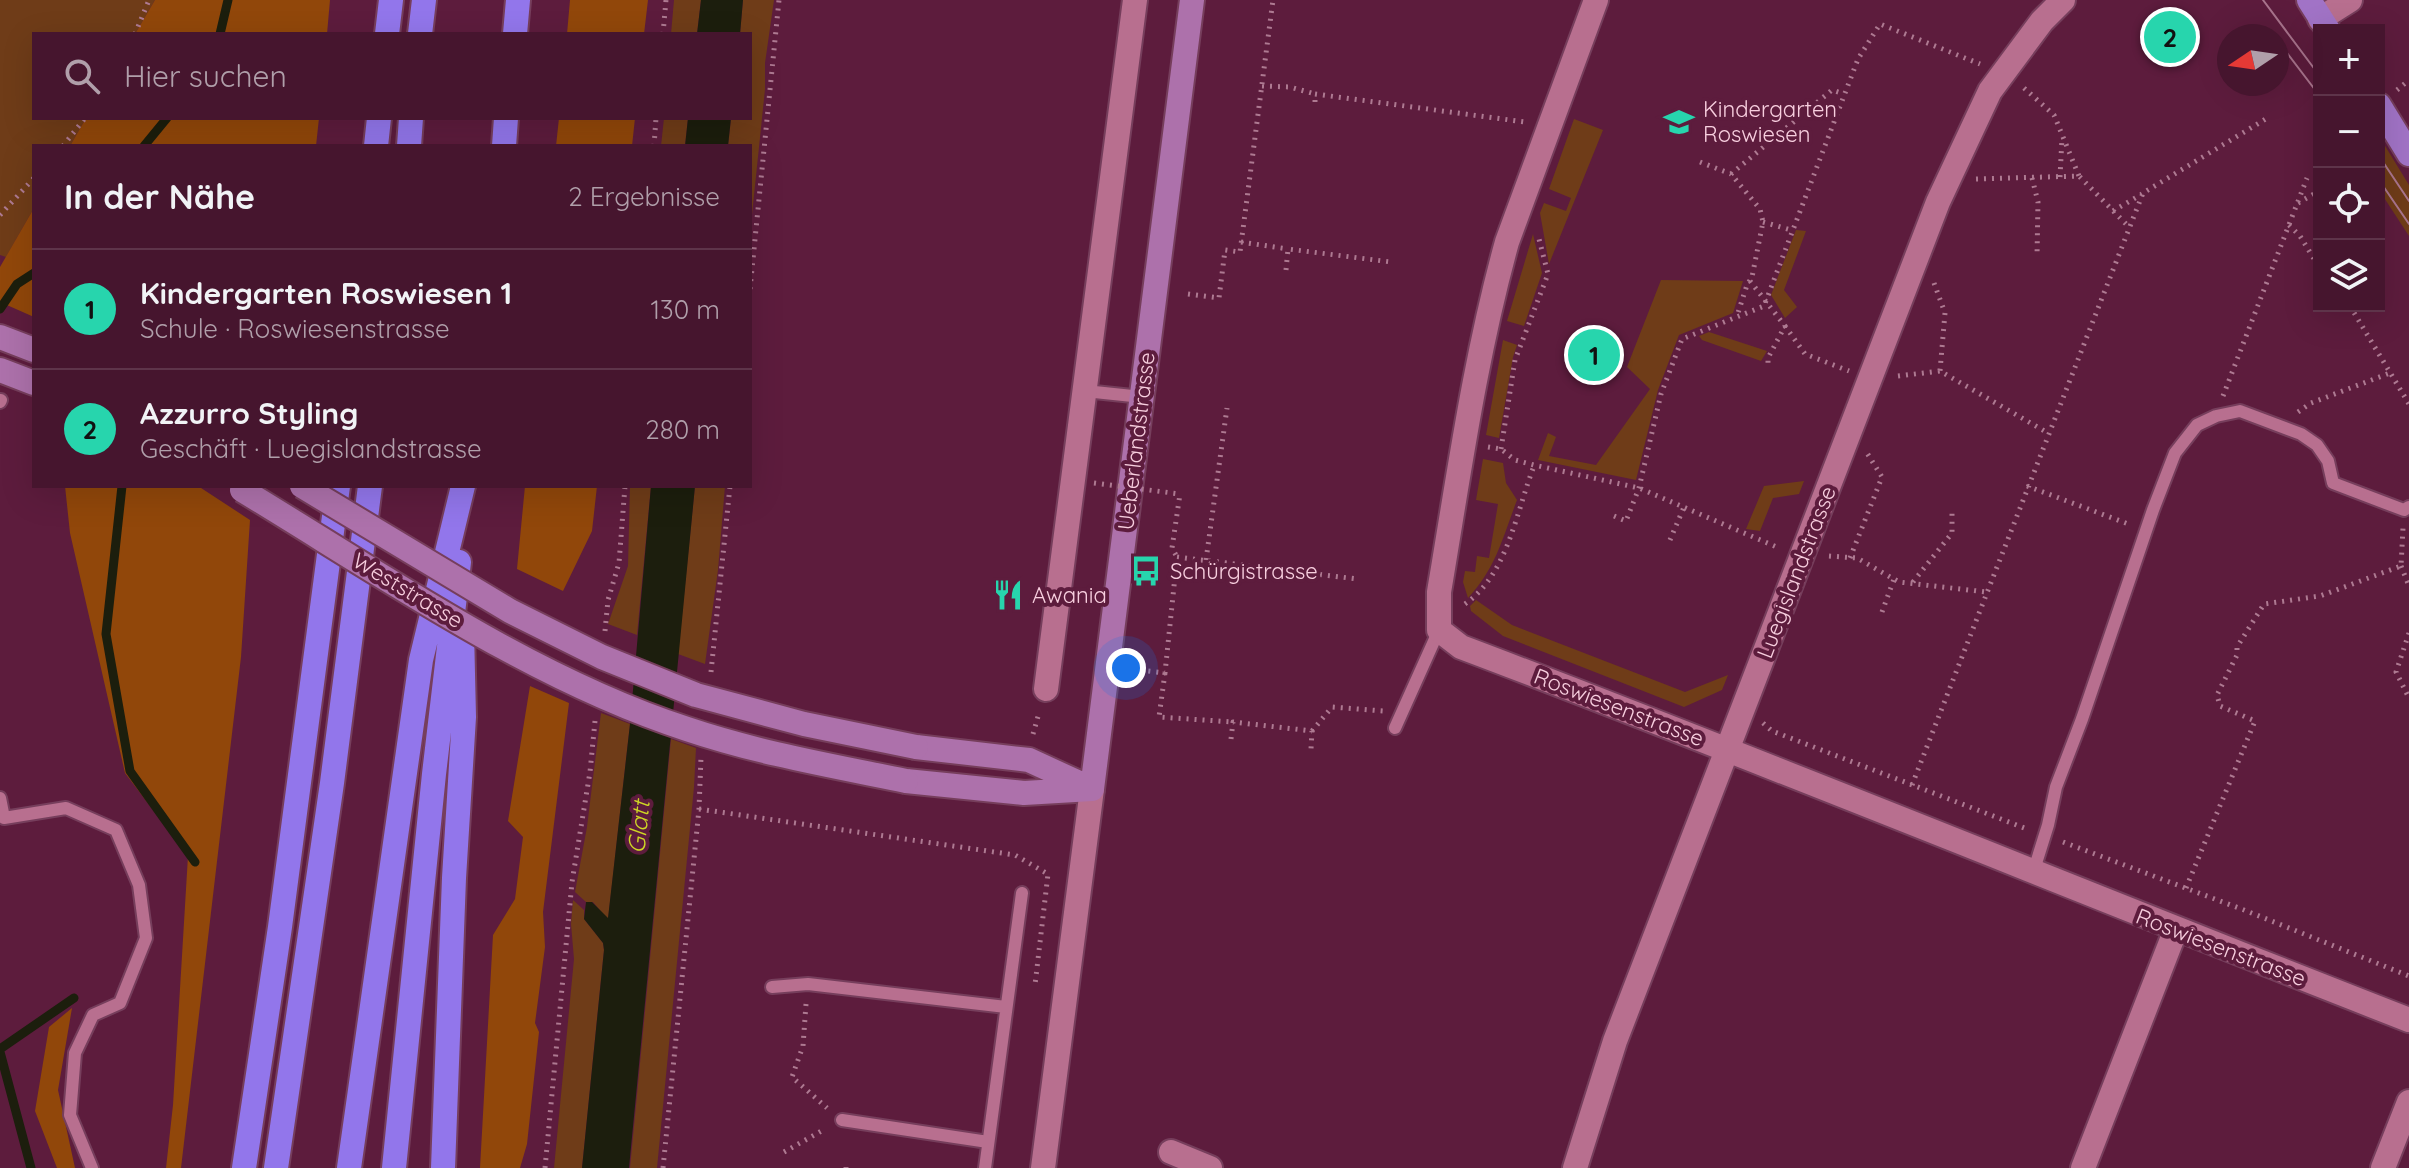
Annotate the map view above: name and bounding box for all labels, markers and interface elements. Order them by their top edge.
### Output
pin: 2 [2144,7,2196,67]
north arrow [2217,24,2289,96]
map controls [2313,24,2385,312]
button: + [2313,24,2385,96]
search box [32,32,752,120]
icon: search [60,54,104,98]
text: Hier suchen [124,57,287,95]
place label: Kindergarten Roswiesen [1703,95,1837,148]
button: − [2313,96,2385,168]
school or university icon: Kindergarten Roswiesen [1662,105,1696,139]
button: locate [2313,168,2385,240]
text: In der Nähe [64,175,255,218]
text: 2 Ergebnisse [568,180,720,213]
button: layers [2313,240,2385,312]
text: Kindergarten Roswiesen 1 [140,274,512,312]
text: 1 [85,293,95,326]
text: 130 m [650,293,720,326]
text: Schule · Roswiesenstrasse [140,312,450,345]
pin: 1 [1568,325,1620,385]
street label: Ueberlandstrasse [1111,350,1161,532]
text: Azzurro Styling [140,394,358,432]
text: 2 [83,413,97,446]
text: 280 m [645,413,720,446]
text: Geschäft · Luegislandstrasse [140,432,482,465]
street label: Luegislandstrasse [1750,482,1842,662]
street label: Weststrasse [348,546,468,634]
bus stop icon: Schürgistrasse [1129,554,1163,588]
place label: Schürgistrasse [1170,557,1318,585]
restaurant icon: Awania [991,578,1025,612]
place label: Awania [1032,581,1107,609]
your location [1106,648,1146,688]
street label: Roswiesenstrasse [1530,662,1708,752]
water label: Glatt [620,796,656,855]
street label: Roswiesenstrasse [2132,902,2310,992]

